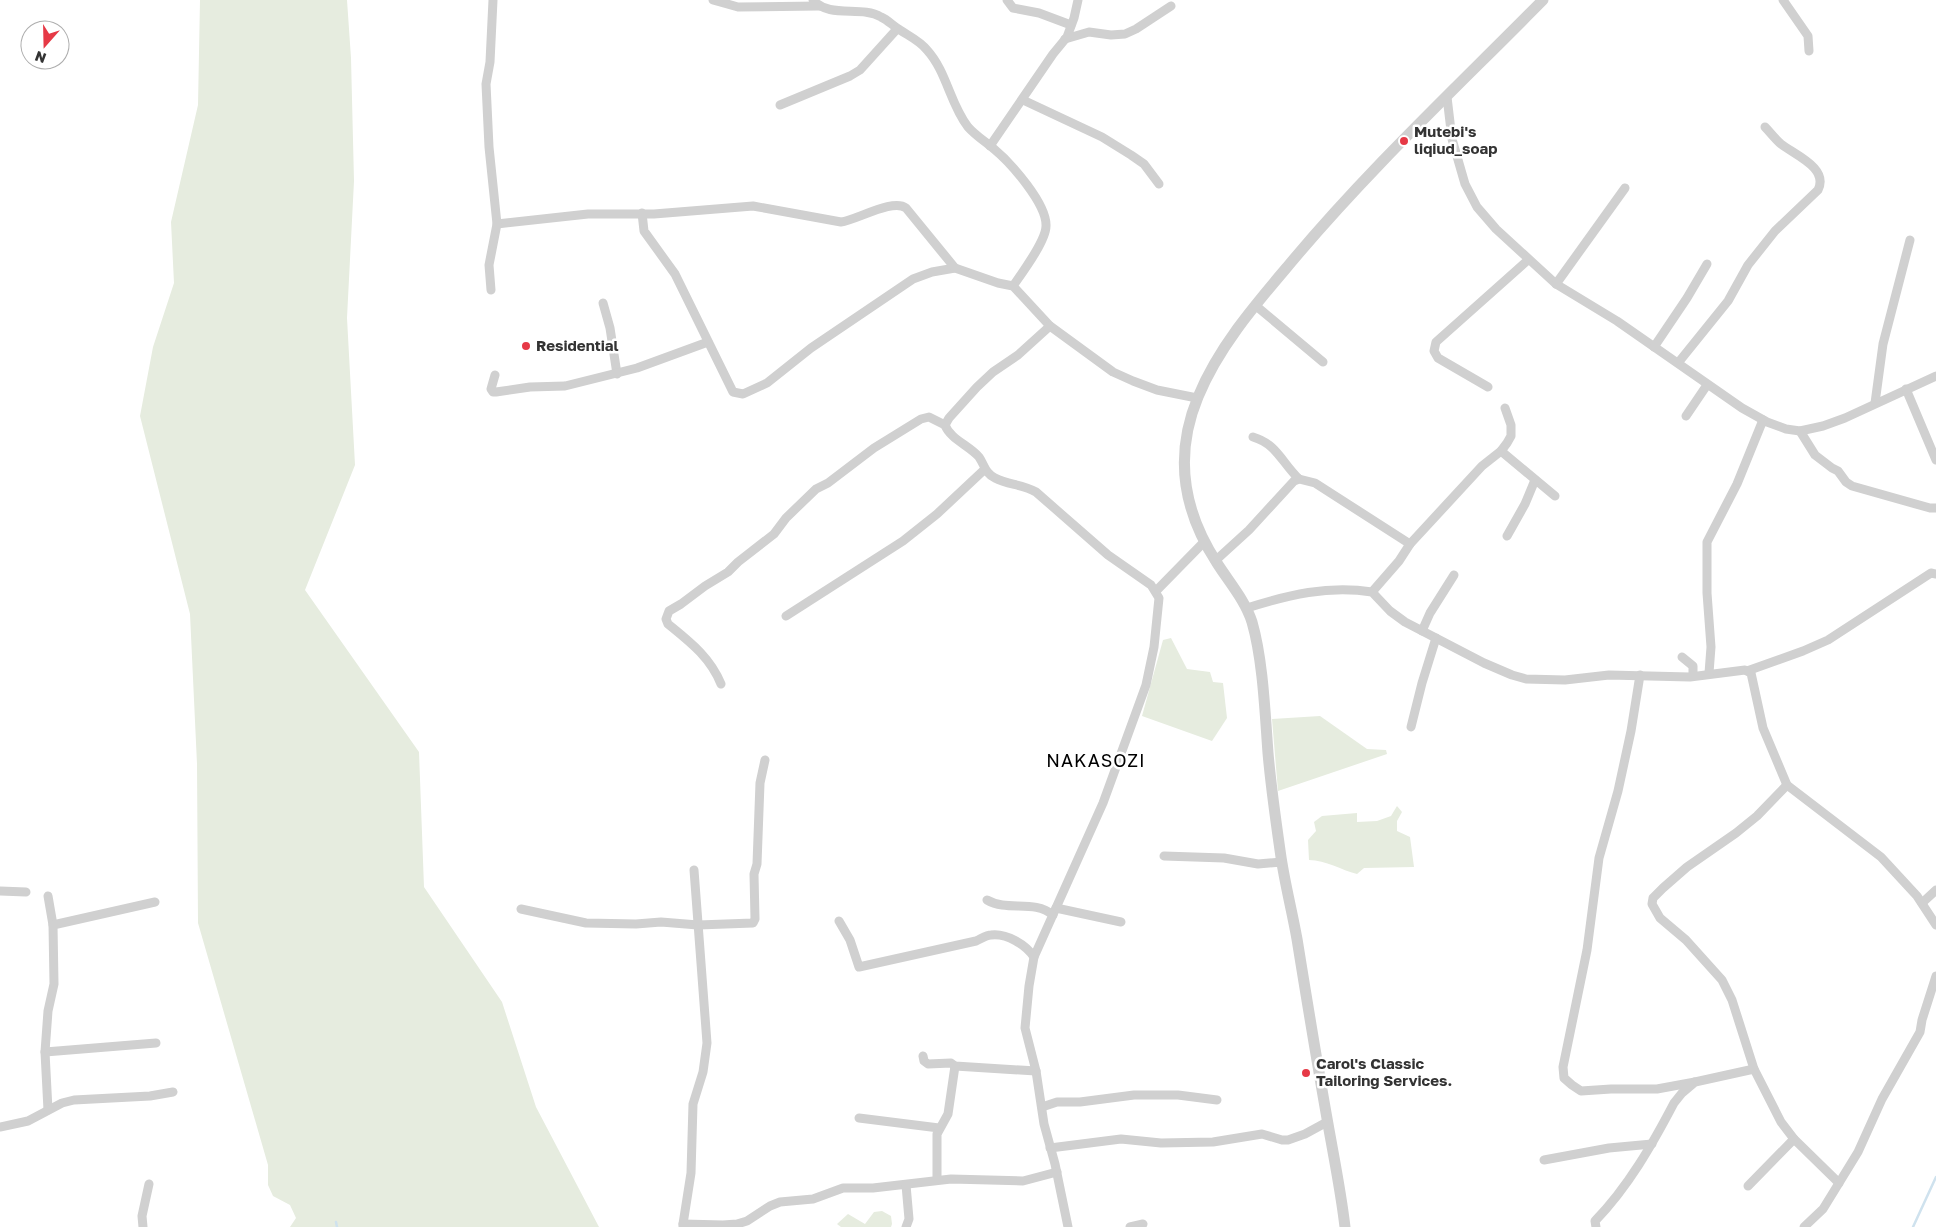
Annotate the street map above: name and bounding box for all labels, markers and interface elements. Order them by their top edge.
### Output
north arrow [20,20,70,70]
text: N [32,48,48,67]
place label: Mutebi's liqiud_soap [1414,122,1497,157]
marker: Mutebi's liqiud_soap [1398,135,1410,147]
place label: Residential [536,336,619,354]
marker: Residential [520,340,532,352]
district label: NAKASOZI [1046,749,1146,771]
place label: Carol's Classic Tailoring Services. [1316,1054,1452,1089]
marker: Carol's Classic Tailoring Services. [1300,1067,1312,1079]

